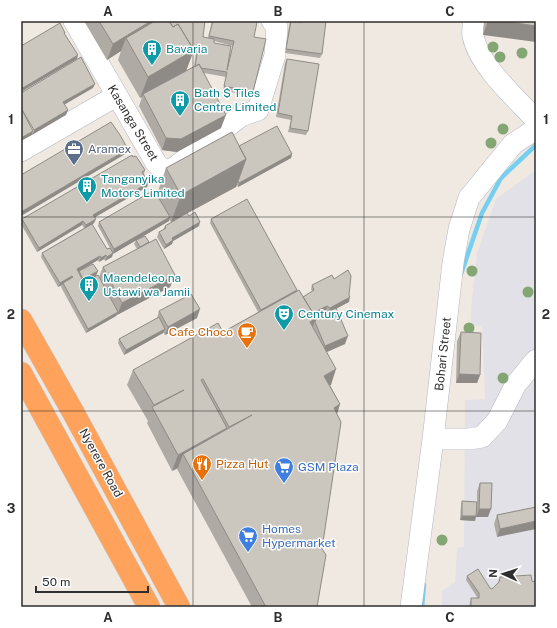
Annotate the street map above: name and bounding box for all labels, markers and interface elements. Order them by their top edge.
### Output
text: A [103,4,113,19]
text: B [274,4,283,19]
text: C [445,4,455,19]
building icon: Bavaria [141,38,163,66]
place label: Bavaria [166,42,207,56]
street label: Kasanga Street [105,82,161,164]
place label: Bath $ Tiles Centre Limited [194,86,276,114]
building icon: Bath $ Tiles Centre Limited [169,89,191,117]
text: 1 [8,112,14,127]
text: 1 [543,112,549,127]
office icon: Aramex [63,138,85,166]
place label: Aramex [88,142,131,156]
place label: Tanganyika Motors Limited [101,172,185,200]
building icon: Tanganyika Motors Limited [76,175,98,203]
place label: Maendeleo na Ustawi wa Jamii [103,271,190,299]
building icon: Maendeleo na Ustawi wa Jamii [78,274,100,302]
theatre icon: Century Cinemax [273,303,295,331]
text: 2 [7,307,15,322]
place label: Century Cinemax [298,307,394,321]
text: 2 [542,307,550,322]
street label: Bohari Street [432,316,454,392]
cafe icon: Cafe Choco [236,321,258,349]
place label: Cafe Choco [169,325,233,339]
street label: Nyerere Road [76,426,126,500]
restaurant icon: Pizza Hut [191,453,213,481]
supermarket icon: GSM Plaza [273,456,295,484]
place label: Pizza Hut [216,457,269,471]
place label: GSM Plaza [298,460,359,474]
text: 3 [7,501,16,516]
text: 3 [542,501,551,516]
place label: Homes Hypermarket [262,522,336,550]
supermarket icon: Homes Hypermarket [237,525,259,553]
north arrow [483,554,523,594]
scale bar [36,568,148,594]
text: N [487,569,499,578]
text: 50 m [42,575,70,589]
text: A [103,610,113,625]
text: B [274,610,283,625]
text: C [445,610,455,625]

